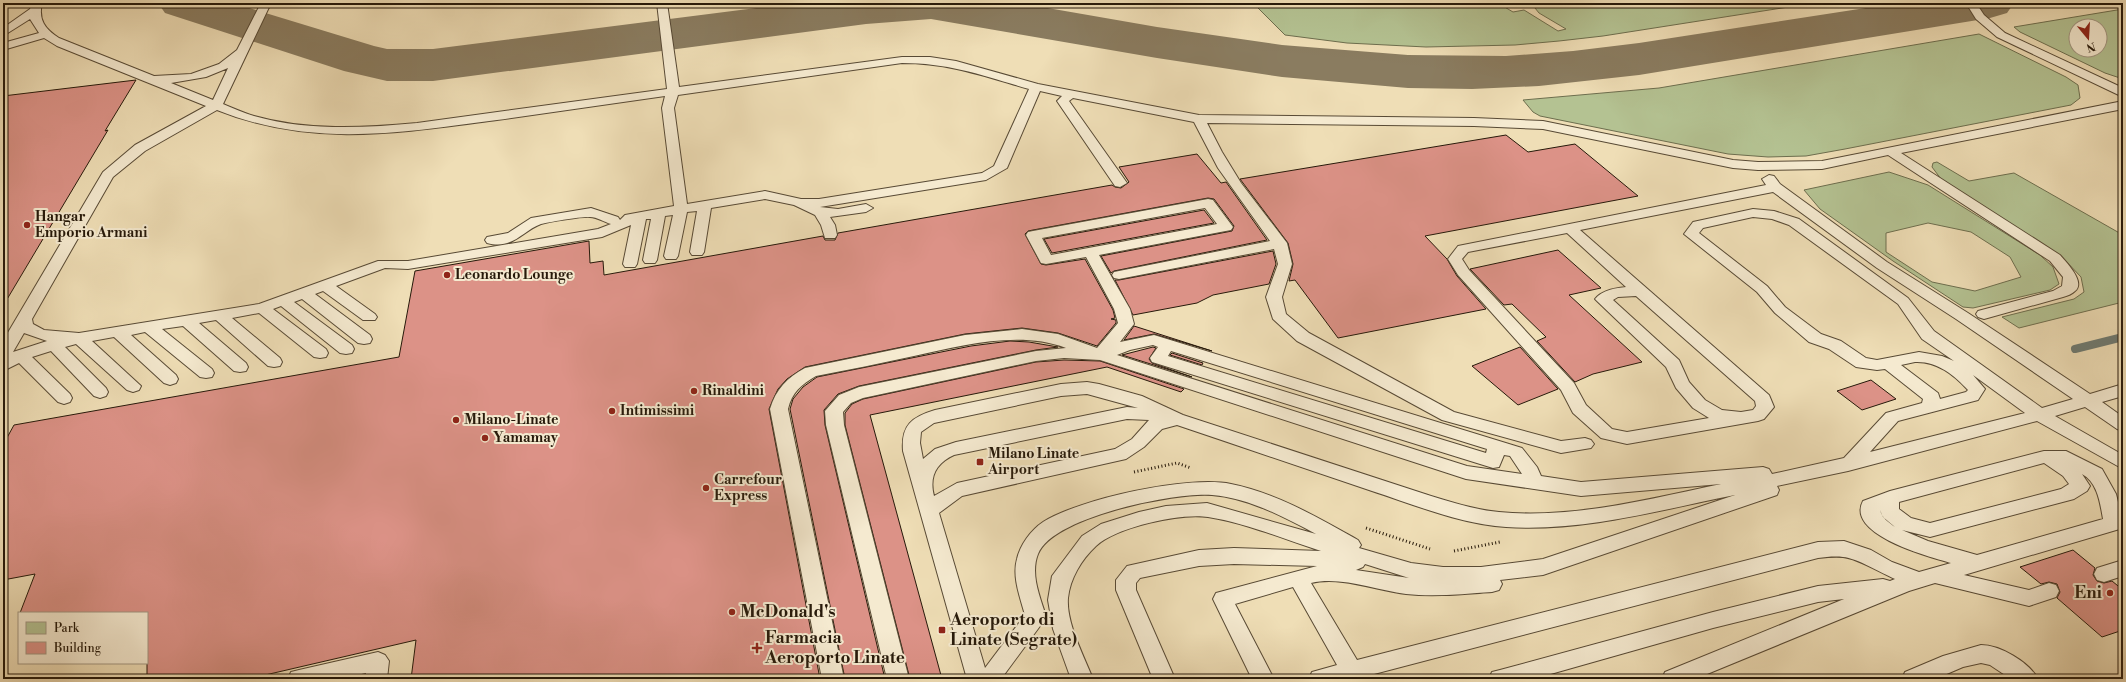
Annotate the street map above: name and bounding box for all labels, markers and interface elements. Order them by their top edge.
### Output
north arrow [2068,18,2108,58]
text: N [2084,39,2097,55]
place label: Hangar Emporio Armani [35,208,148,242]
marker: Hangar Emporio Armani [22,220,32,230]
place label: Leonardo Lounge [455,266,574,284]
marker: Leonardo Lounge [442,270,452,280]
place label: Rinaldini [702,382,764,400]
marker: Rinaldini [689,386,699,396]
place label: Intimissimi [620,402,695,420]
marker: Intimissimi [607,406,617,416]
place label: Milano-Linate [464,411,559,429]
marker: Milano-Linate [451,415,461,425]
place label: Yamamay [493,429,559,447]
marker: Yamamay [480,433,490,443]
place label: Milano Linate Airport [987,445,1080,479]
marker: Milano Linate Airport [975,457,985,467]
place label: Carrefour Express [714,471,782,505]
marker: Carrefour Express [701,483,711,493]
place label: Eni [2074,582,2103,604]
marker: Eni [2105,588,2115,598]
place label: McDonald's [740,601,836,623]
marker: McDonald's [727,607,737,617]
place label: Aeroporto di Linate (Segrate) [949,609,1077,651]
legend [18,612,148,664]
text: Park [54,621,80,636]
marker: Aeroporto di Linate (Segrate) [937,625,947,635]
place label: Farmacia Aeroporto Linate [764,627,905,669]
text: Building [53,641,102,656]
marker: Farmacia Aeroporto Linate [752,643,762,653]

